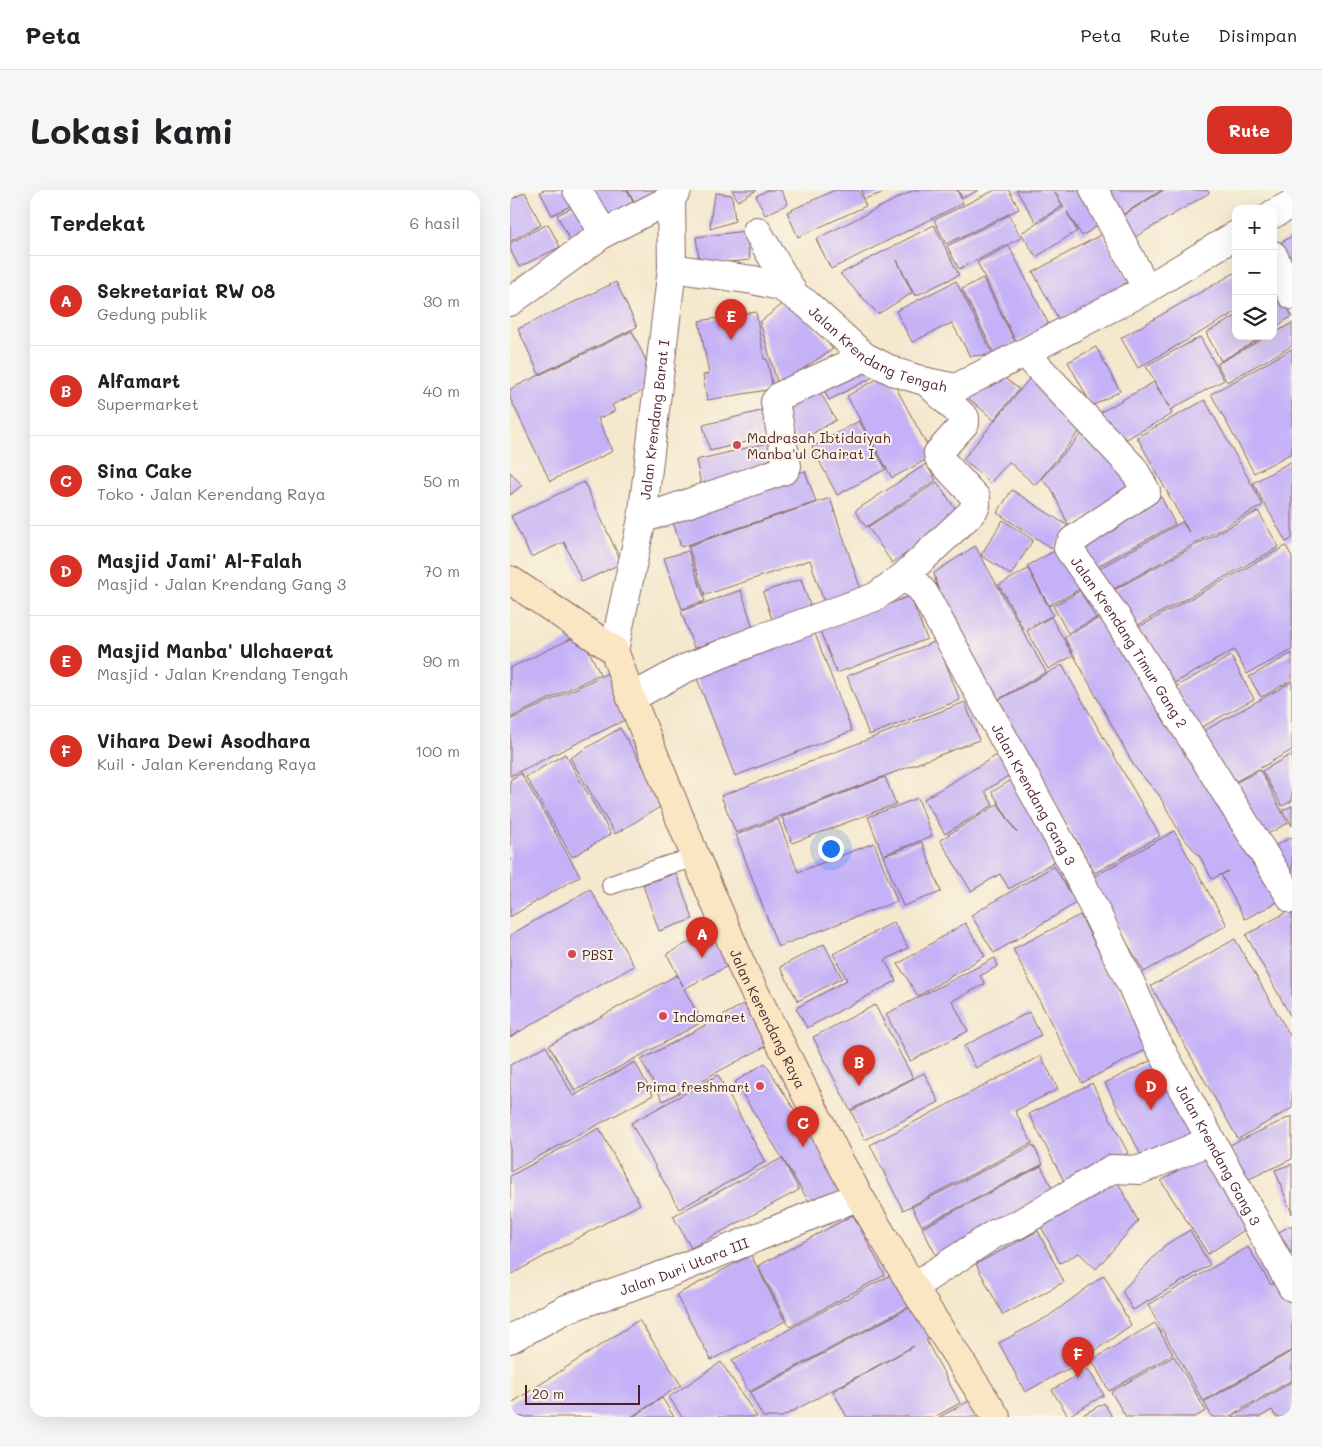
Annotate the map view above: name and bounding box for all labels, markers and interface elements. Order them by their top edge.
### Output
text: Peta [25,19,81,50]
text: Peta [1080,23,1122,47]
text: Rute [1150,23,1190,47]
text: Disimpan [1218,23,1297,47]
button: Rute [1207,106,1292,154]
text: Lokasi kami [30,107,234,153]
map controls [1232,205,1277,340]
button: + [1232,205,1277,250]
text: Terdekat [50,209,145,236]
text: 6 hasil [410,212,460,233]
button: − [1232,250,1277,295]
text: Sekretariat RW 08 [97,278,275,303]
text: A [60,290,72,311]
text: 30 m [423,290,460,311]
button: layers [1232,295,1277,340]
pin: E [715,299,747,340]
street label: Jalan Krendang Tengah [805,301,949,395]
text: Gedung publik [97,303,207,324]
street label: Jalan Krendang Barat I [635,339,673,501]
text: Alfamart [97,368,180,393]
text: B [61,380,71,401]
text: 40 m [423,380,460,401]
text: Supermarket [97,393,199,414]
place label: Madrasah Ibtidaiyah Manba'ul Chairat I [747,428,891,463]
marker: Madrasah Ibtidaiyah Manba'ul Chairat I [731,439,743,451]
text: Sina Cake [97,458,192,483]
text: C [60,470,72,491]
text: 50 m [423,470,460,491]
text: Toko · Jalan Kerendang Raya [97,483,326,504]
text: Masjid Jami' Al-Falah [97,548,302,573]
street label: Jalan Krendang Timur Gang 2 [1067,552,1192,731]
text: D [60,560,72,581]
text: 70 m [423,560,460,581]
text: Masjid · Jalan Krendang Gang 3 [97,573,346,594]
text: Masjid Manba' Ulchaerat [97,638,334,663]
text: E [61,650,71,671]
text: 90 m [423,650,460,671]
text: Masjid · Jalan Krendang Tengah [97,663,348,684]
street label: Jalan Krendang Gang 3 [988,720,1081,868]
text: Vihara Dewi Asodhara [97,728,311,753]
text: F [61,740,71,761]
text: 100 m [415,740,460,761]
text: Kuil · Jalan Kerendang Raya [97,753,317,774]
your location [818,836,844,862]
pin: A [686,917,718,958]
place label: PBSI [582,945,613,964]
street label: Jalan Kerendang Raya [726,946,811,1091]
marker: PBSI [566,948,578,960]
place label: Indomaret [673,1007,746,1026]
marker: Indomaret [657,1010,669,1022]
pin: B [843,1045,875,1086]
pin: D [1135,1069,1167,1110]
place label: Prima freshmart [637,1077,750,1096]
marker: Prima freshmart [754,1080,766,1092]
street label: Jalan Krendang Gang 3 [1172,1080,1265,1228]
pin: C [787,1106,819,1147]
street label: Jalan Duri Utara III [617,1232,751,1299]
pin: F [1062,1337,1094,1378]
scale bar [525,1382,640,1405]
text: 20 m [532,1384,564,1403]

